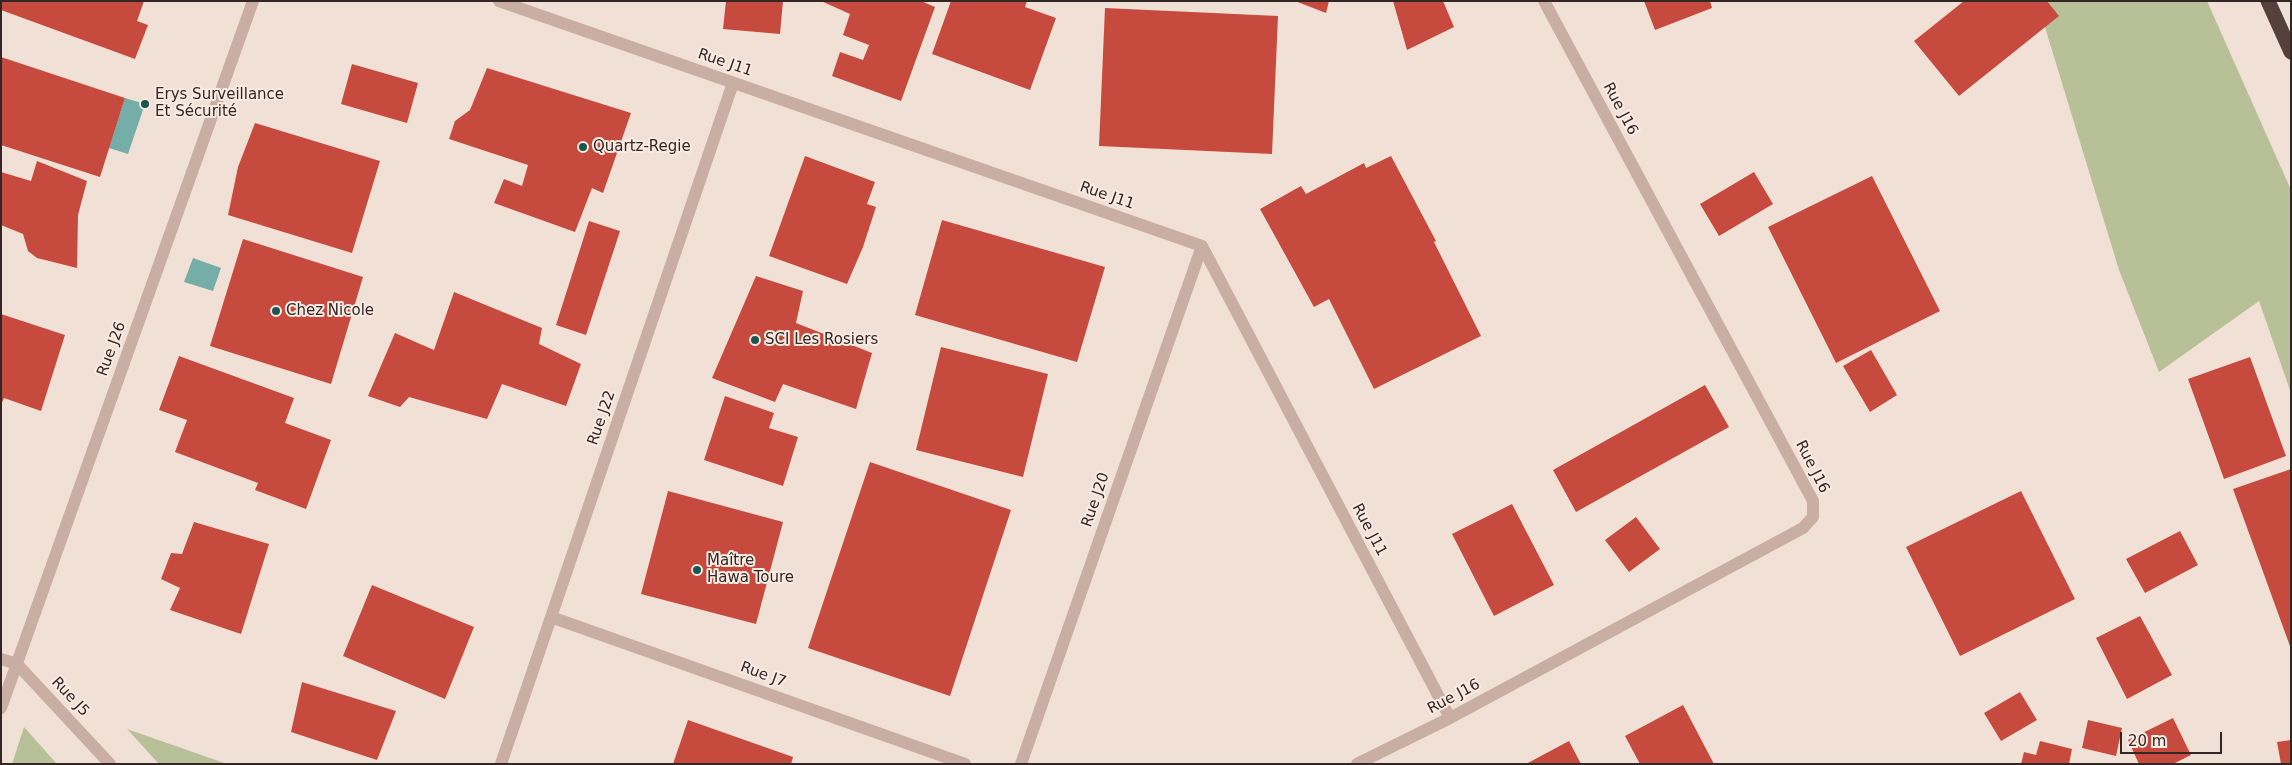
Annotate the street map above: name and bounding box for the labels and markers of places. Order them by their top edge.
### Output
place label: Erys Surveillance Et Sécurité [155,86,284,121]
marker: Erys Surveillance Et Sécurité [139,98,151,110]
place label: Quartz-Regie [593,138,691,156]
marker: Quartz-Regie [577,141,589,153]
place label: Chez Nicole [286,302,374,320]
marker: Chez Nicole [270,305,282,317]
place label: SCI Les Rosiers [765,331,878,349]
marker: SCI Les Rosiers [749,334,761,346]
place label: Maître Hawa Toure [707,552,794,587]
marker: Maître Hawa Toure [691,564,703,576]

